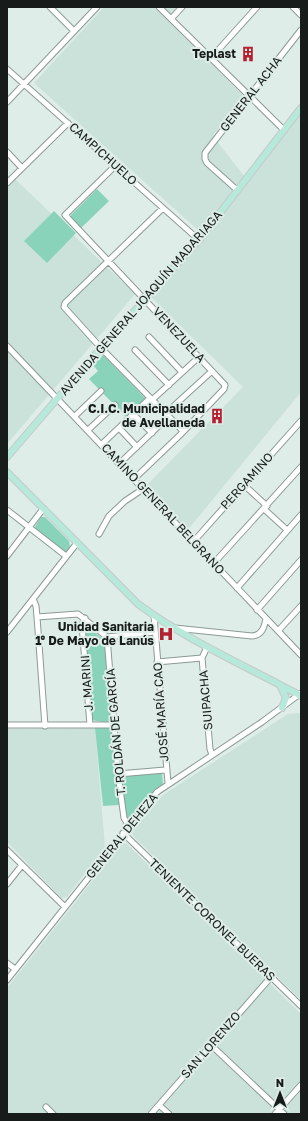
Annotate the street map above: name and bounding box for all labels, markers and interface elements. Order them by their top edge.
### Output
building icon: Teplast [239,45,257,63]
place label: Teplast [192,46,236,61]
street label: GENERAL ACHA [217,53,285,134]
street label: CAMPICHUELO [66,119,141,188]
street label: AVENIDA GENERAL JOAQUÍN MADARIAGA [56,207,225,398]
street label: VENEZUELA [150,304,209,365]
place label: C.I.C. Municipalidad de Avellaneda [88,401,205,430]
building icon: C.I.C. Municipalidad de Avellaneda [208,407,226,425]
street label: CAMINO GENERAL BELGRANO [99,440,228,577]
street label: PERGAMINO [217,449,276,512]
place label: Unidad Sanitaria 1° De Mayo de Lanús [35,619,154,648]
hospital icon: Unidad Sanitaria 1° De Mayo de Lanús [157,625,175,643]
street label: J. MARINI [77,655,96,712]
street label: JOSÉ MARÍA CAO [150,662,171,762]
street label: T. ROLDÁN DE GARCÍA [102,668,129,796]
street label: SUIPACHA [195,669,216,731]
street label: GENERAL DEHEZA [83,790,161,881]
street label: TENIENTE CORONEL BUERAS [146,855,279,984]
street label: SAN LORENZO [178,1008,244,1081]
north arrow [260,1073,300,1113]
text: N [276,1076,284,1089]

